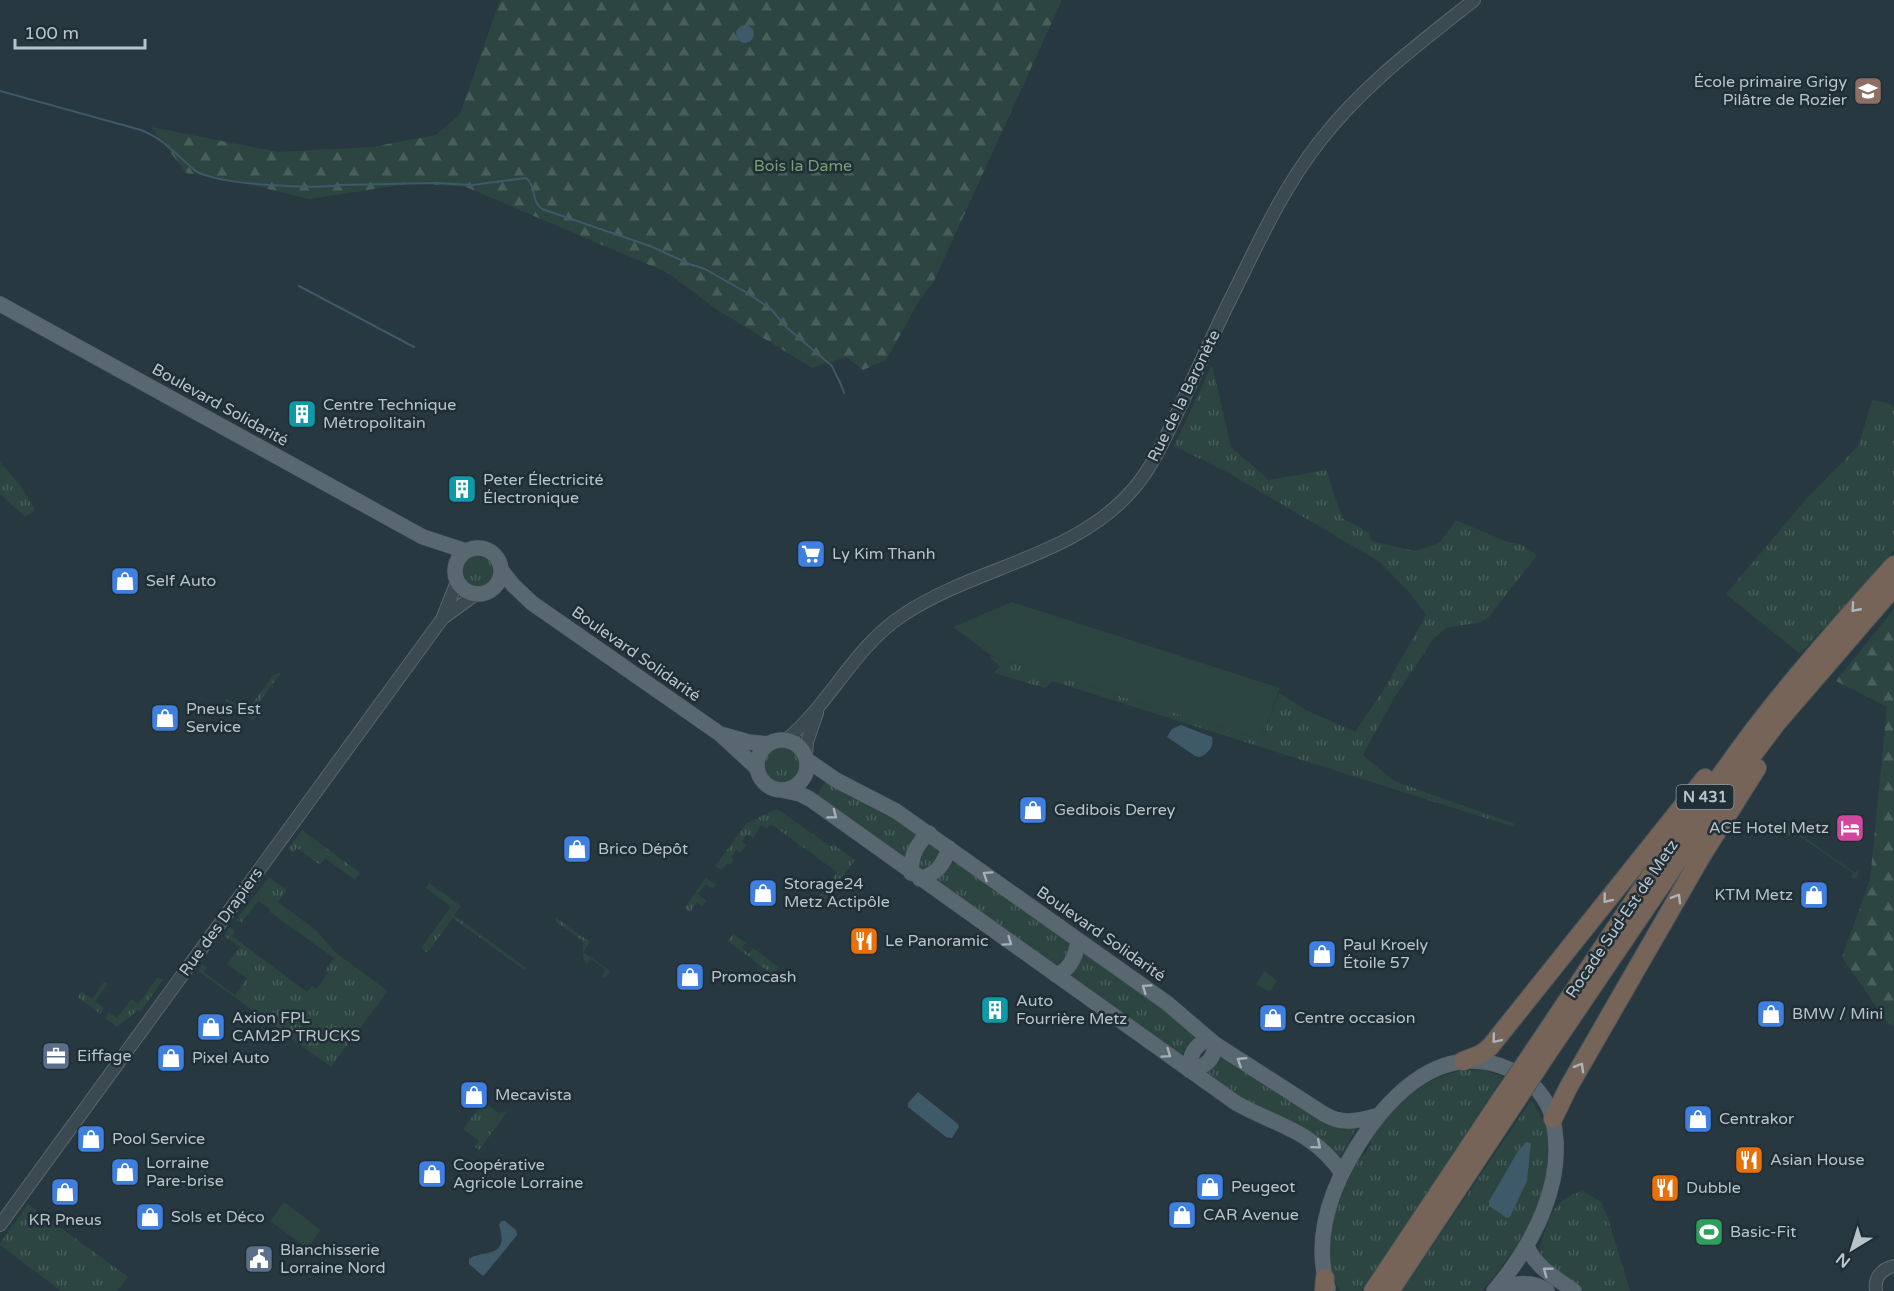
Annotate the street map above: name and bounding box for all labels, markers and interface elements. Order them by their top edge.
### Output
scale bar [15,12,146,50]
text: 100 m [24,22,79,44]
place label: École primaire Grigy Pilâtre de Rozier [1694,72,1848,110]
school or university icon: École primaire Grigy Pilâtre de Rozier [1852,75,1884,107]
park label: Bois la Dame [754,156,852,176]
street label: Rue de la Baronète [1143,327,1225,465]
street label: Boulevard Solidarité [148,359,292,451]
place label: Centre Technique Métropolitain [323,395,456,433]
building icon: Centre Technique Métropolitain [286,398,318,430]
place label: Peter Électricité Électronique [483,470,604,508]
building icon: Peter Électricité Électronique [446,473,478,505]
supermarket icon: Ly Kim Thanh [795,538,827,570]
place label: Ly Kim Thanh [832,544,935,564]
shop icon: Self Auto [109,565,141,597]
place label: Self Auto [146,571,216,591]
street label: Boulevard Solidarité [568,602,704,706]
one-way arrow [1851,602,1862,612]
place label: Pneus Est Service [186,699,261,737]
shop icon: Pneus Est Service [149,702,181,734]
road number: N 431 [1676,785,1734,809]
shop icon: Gedibois Derrey [1017,794,1049,826]
place label: Gedibois Derrey [1054,800,1176,820]
one-way arrow [826,808,837,819]
hotel icon: ACE Hotel Metz [1834,812,1866,844]
place label: ACE Hotel Metz [1709,818,1829,838]
shop icon: Brico Dépôt [561,833,593,865]
street label: Rocade Sud-Est de Metz [1561,836,1683,1002]
place label: Brico Dépôt [598,839,688,859]
street label: Rue des Drapiers [175,864,267,980]
one-way arrow [983,871,994,882]
place label: Storage24 Metz Actipôle [784,874,890,912]
shop icon: Storage24 Metz Actipôle [747,877,779,909]
shop icon: KTM Metz [1798,879,1830,911]
street label: Boulevard Solidarité [1033,882,1169,986]
place label: KTM Metz [1715,885,1793,905]
one-way arrow [1604,892,1615,903]
one-way arrow [1670,894,1682,904]
restaurant icon: Le Panoramic [848,925,880,957]
place label: Le Panoramic [885,931,989,951]
one-way arrow [1002,935,1013,946]
place label: Paul Kroely Étoile 57 [1343,935,1429,973]
shop icon: Paul Kroely Étoile 57 [1306,938,1338,970]
shop icon: Promocash [674,961,706,993]
place label: Promocash [711,967,797,987]
one-way arrow [1142,984,1153,995]
place label: Auto Fourrière Metz [1016,991,1127,1029]
building icon: Auto Fourrière Metz [979,994,1011,1026]
shop icon: BMW / Mini [1755,998,1787,1030]
shop icon: Centre occasion [1257,1002,1289,1034]
place label: BMW / Mini [1792,1004,1883,1024]
place label: Axion FPL CAM2P TRUCKS [232,1008,361,1046]
place label: Centre occasion [1294,1008,1416,1028]
shop icon: Axion FPL CAM2P TRUCKS [195,1011,227,1043]
one-way arrow [1493,1032,1504,1043]
office icon: Eiffage [40,1040,72,1072]
shop icon: Pixel Auto [155,1042,187,1074]
place label: Eiffage [77,1046,131,1066]
one-way arrow [1161,1047,1172,1058]
place label: Pixel Auto [192,1048,269,1068]
one-way arrow [1237,1057,1248,1068]
one-way arrow [1573,1063,1584,1073]
shop icon: Mecavista [458,1079,490,1111]
place label: Mecavista [495,1085,572,1105]
shop icon: Centrakor [1682,1103,1714,1135]
place label: Centrakor [1719,1109,1795,1129]
shop icon: Pool Service [75,1123,107,1155]
place label: Pool Service [112,1129,205,1149]
one-way arrow [1310,1138,1321,1149]
restaurant icon: Asian House [1733,1144,1765,1176]
place label: Asian House [1770,1150,1865,1170]
place label: Lorraine Pare-brise [146,1153,224,1191]
place label: Coopérative Agricole Lorraine [453,1155,583,1193]
shop icon: Lorraine Pare-brise [109,1156,141,1188]
shop icon: Coopérative Agricole Lorraine [416,1158,448,1190]
shop icon: Peugeot [1194,1171,1226,1203]
restaurant icon: Dubble [1649,1172,1681,1204]
shop icon: KR Pneus [49,1176,81,1208]
place label: Peugeot [1231,1177,1295,1197]
place label: Dubble [1686,1178,1741,1198]
shop icon: CAR Avenue [1166,1199,1198,1231]
shop icon: Sols et Déco [134,1201,166,1233]
place label: CAR Avenue [1203,1205,1299,1225]
place label: Sols et Déco [171,1207,265,1227]
place label: KR Pneus [28,1210,102,1230]
sports icon: Basic-Fit [1693,1216,1725,1248]
north arrow [1822,1219,1882,1279]
place label: Basic-Fit [1730,1222,1796,1242]
place label: Blanchisserie Lorraine Nord [280,1240,385,1278]
public building icon: Blanchisserie Lorraine Nord [243,1243,275,1275]
text: N [1832,1248,1855,1272]
one-way arrow [1543,1268,1554,1279]

